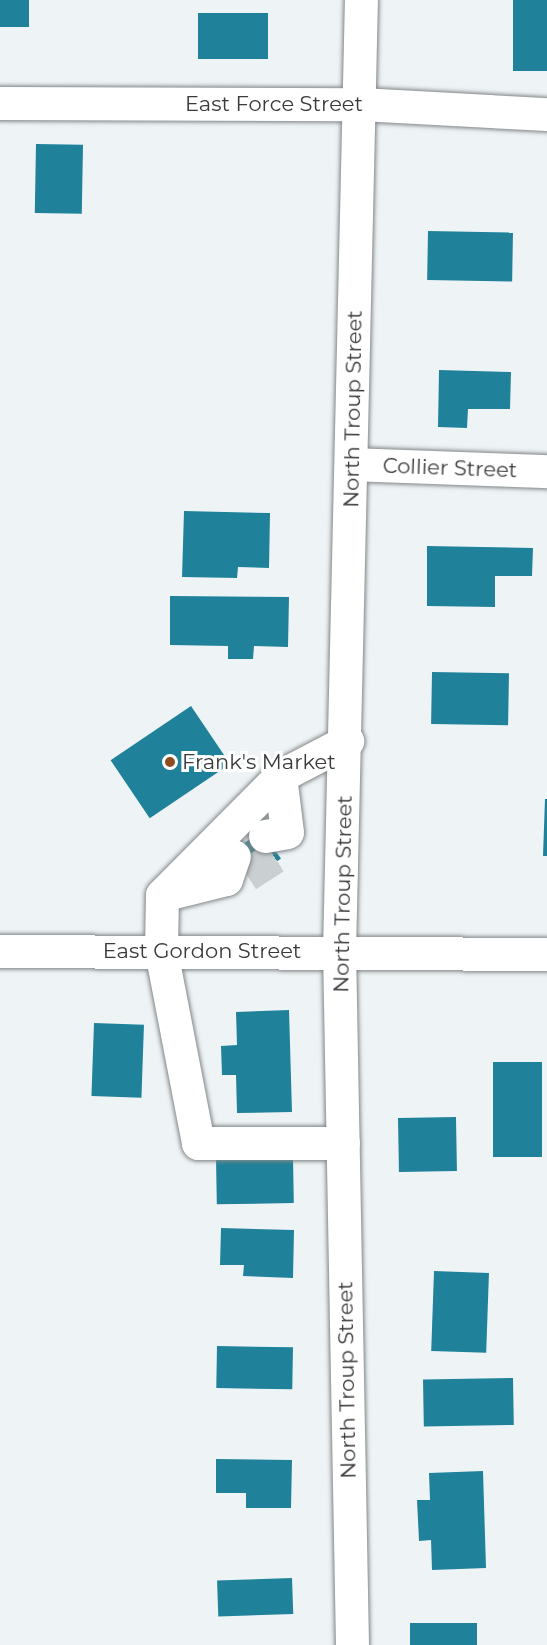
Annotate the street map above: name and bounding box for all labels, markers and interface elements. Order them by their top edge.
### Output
street label: East Force Street [185,91,363,117]
street label: North Troup Street [339,310,367,508]
street label: Collier Street [382,453,518,483]
place label: Frank's Market [182,749,336,775]
marker: Frank's Market [163,755,177,769]
street label: North Troup Street [329,795,357,993]
street label: East Gordon Street [103,938,301,964]
street label: North Troup Street [333,1281,361,1479]

